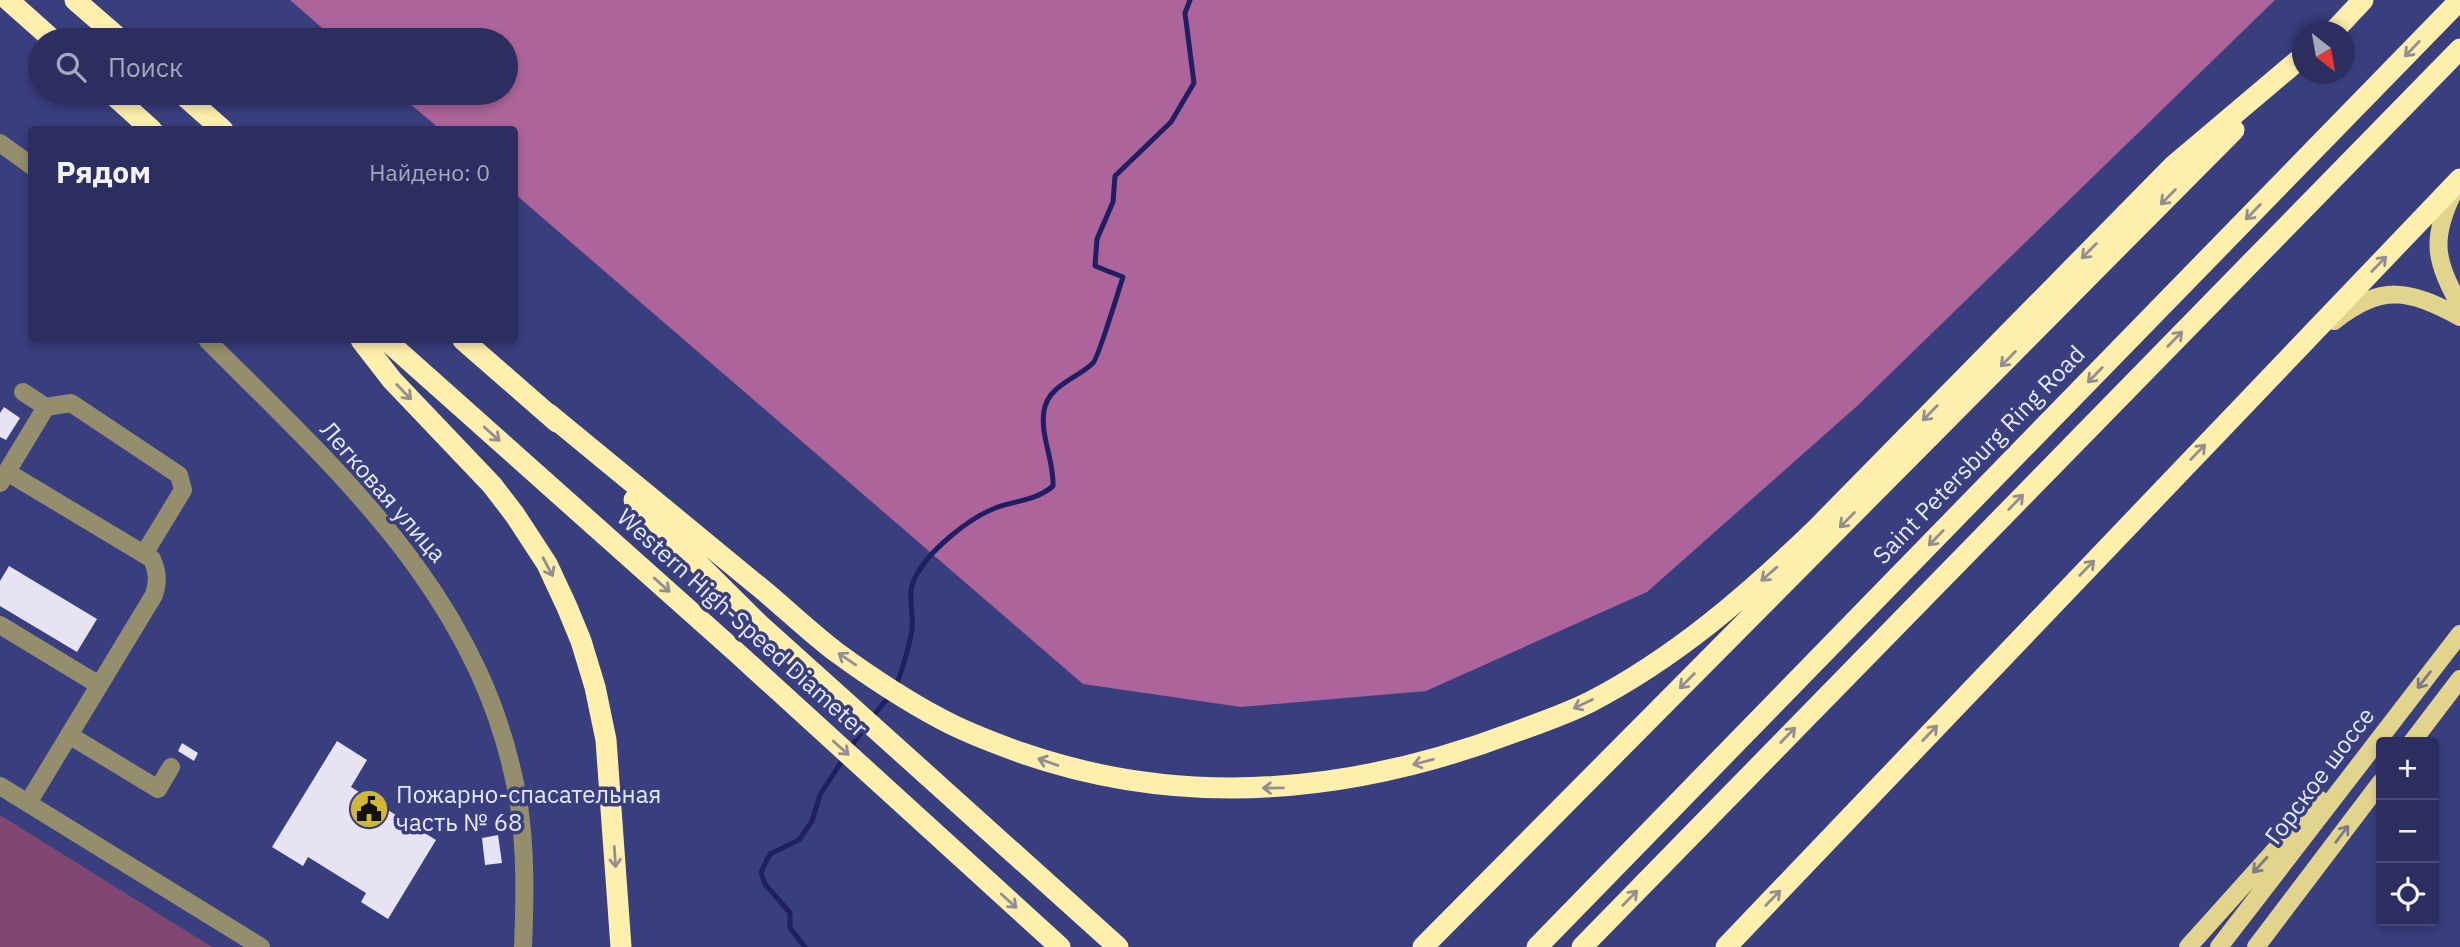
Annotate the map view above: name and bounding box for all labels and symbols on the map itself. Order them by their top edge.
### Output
north arrow [2292,21,2355,84]
one-way arrow [2404,40,2421,57]
one-way arrow [2160,189,2177,206]
one-way arrow [2245,203,2262,220]
one-way arrow [2081,242,2098,259]
one-way arrow [2370,256,2387,273]
one-way arrow [2167,331,2184,348]
street label: Saint Petersburg Ring Road [1865,338,2091,571]
one-way arrow [1999,350,2016,367]
one-way arrow [2086,366,2103,383]
one-way arrow [395,383,412,400]
one-way arrow [1921,404,1938,421]
street label: Легковая улица [313,414,454,569]
one-way arrow [483,426,501,442]
one-way arrow [2190,444,2207,461]
one-way arrow [2007,494,2024,511]
street label: Western High-Speed Diameter [611,501,875,744]
one-way arrow [1839,511,1856,528]
one-way arrow [1927,529,1944,546]
one-way arrow [542,556,555,577]
one-way arrow [2078,560,2095,577]
one-way arrow [1760,566,1778,582]
one-way arrow [653,577,670,594]
one-way arrow [838,652,857,666]
one-way arrow [2417,670,2432,688]
one-way arrow [1679,673,1696,690]
one-way arrow [1573,698,1594,712]
street label: Горское шоссе [2257,700,2381,850]
one-way arrow [1921,725,1938,742]
one-way arrow [1780,726,1797,743]
one-way arrow [832,739,849,756]
one-way arrow [1038,755,1060,767]
one-way arrow [1412,756,1435,769]
place label: Пожарно-спасательная часть № 68 [396,778,661,838]
one-way arrow [1262,781,1285,795]
public building icon: Пожарно-спасательная часть № 68 [348,788,390,830]
one-way arrow [2334,825,2349,844]
one-way arrow [608,846,621,869]
one-way arrow [2251,856,2268,873]
one-way arrow [1764,889,1781,907]
one-way arrow [1621,890,1638,907]
one-way arrow [1000,893,1018,909]

